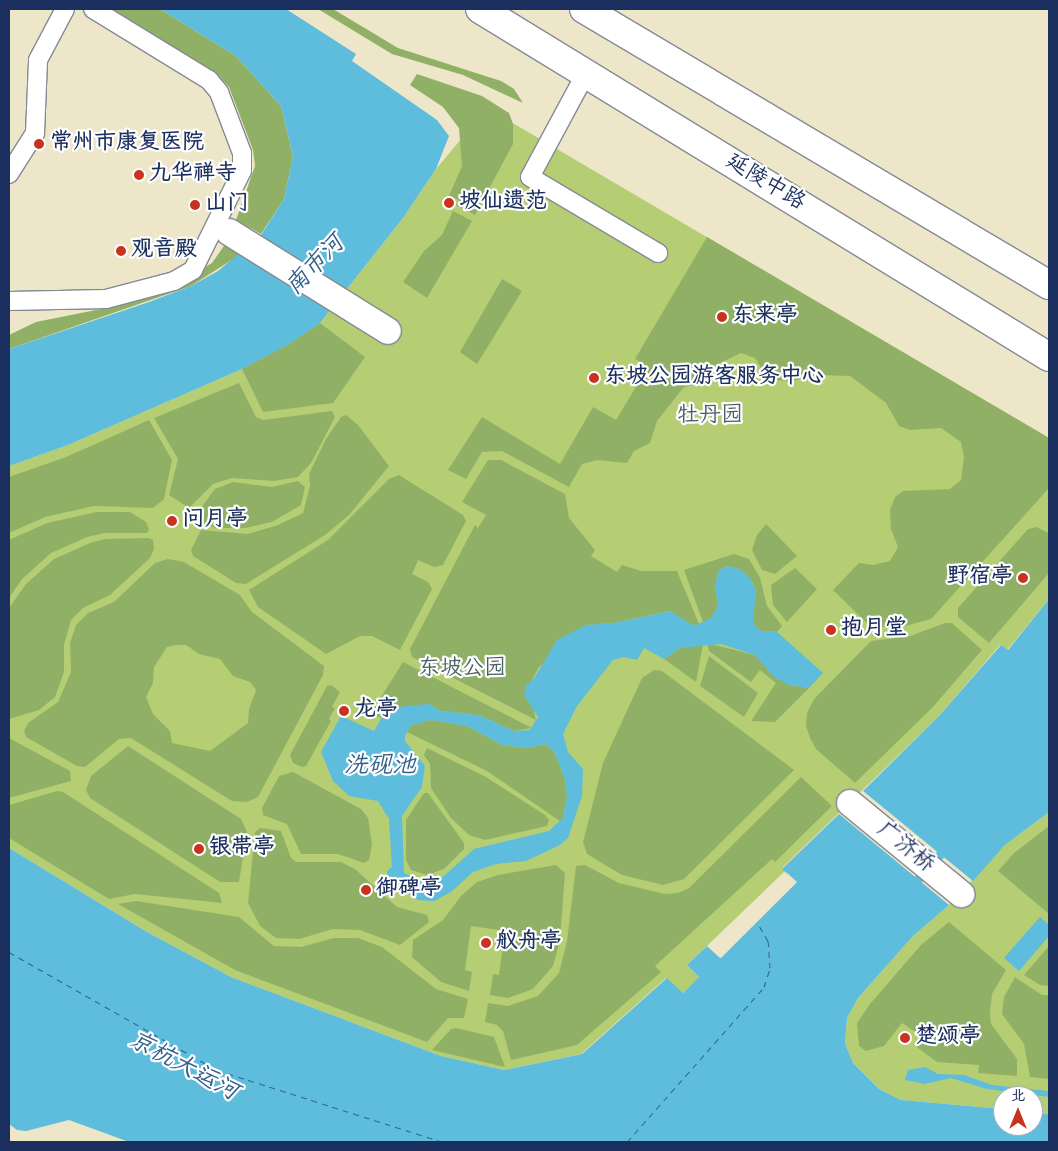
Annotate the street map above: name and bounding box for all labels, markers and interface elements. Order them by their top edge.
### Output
place label: 常州市康复医院 [50,131,204,157]
marker: 常州市康复医院 [32,137,46,151]
street label: 延陵中路 [720,149,810,217]
place label: 九华禅寺 [149,162,237,188]
marker: 九华禅寺 [133,169,145,181]
place label: 坡仙遗范 [459,190,547,216]
place label: 山门 [205,192,249,218]
marker: 坡仙遗范 [443,197,455,209]
marker: 山门 [189,199,201,211]
water label: 南市河 [281,230,351,302]
place label: 观音殿 [131,238,197,264]
marker: 观音殿 [115,245,127,257]
place label: 东来亭 [732,304,798,330]
marker: 东来亭 [716,311,728,323]
place label: 东坡公园游客服务中心 [604,365,824,391]
marker: 东坡公园游客服务中心 [588,372,600,384]
park label: 牡丹园 [677,404,743,430]
place label: 问月亭 [182,508,248,534]
marker: 问月亭 [166,515,178,527]
place label: 野宿亭 [947,565,1013,591]
marker: 野宿亭 [1017,572,1029,584]
place label: 抱月堂 [841,617,907,643]
marker: 抱月堂 [825,624,837,636]
park label: 东坡公园 [418,657,506,683]
place label: 龙亭 [354,698,398,724]
marker: 龙亭 [338,705,350,717]
water label: 洗砚池 [344,753,416,781]
street label: 广济桥 [871,817,939,879]
place label: 银带亭 [209,836,275,862]
marker: 银带亭 [193,843,205,855]
place label: 御碑亭 [376,877,442,903]
marker: 御碑亭 [360,884,372,896]
place label: 舣舟亭 [496,930,562,956]
marker: 舣舟亭 [480,937,492,949]
place label: 楚颂亭 [915,1025,981,1051]
water label: 京杭大运河 [123,1026,243,1108]
marker: 楚颂亭 [899,1032,911,1044]
north arrow [993,1086,1043,1136]
text: 北 [1011,1086,1025,1107]

